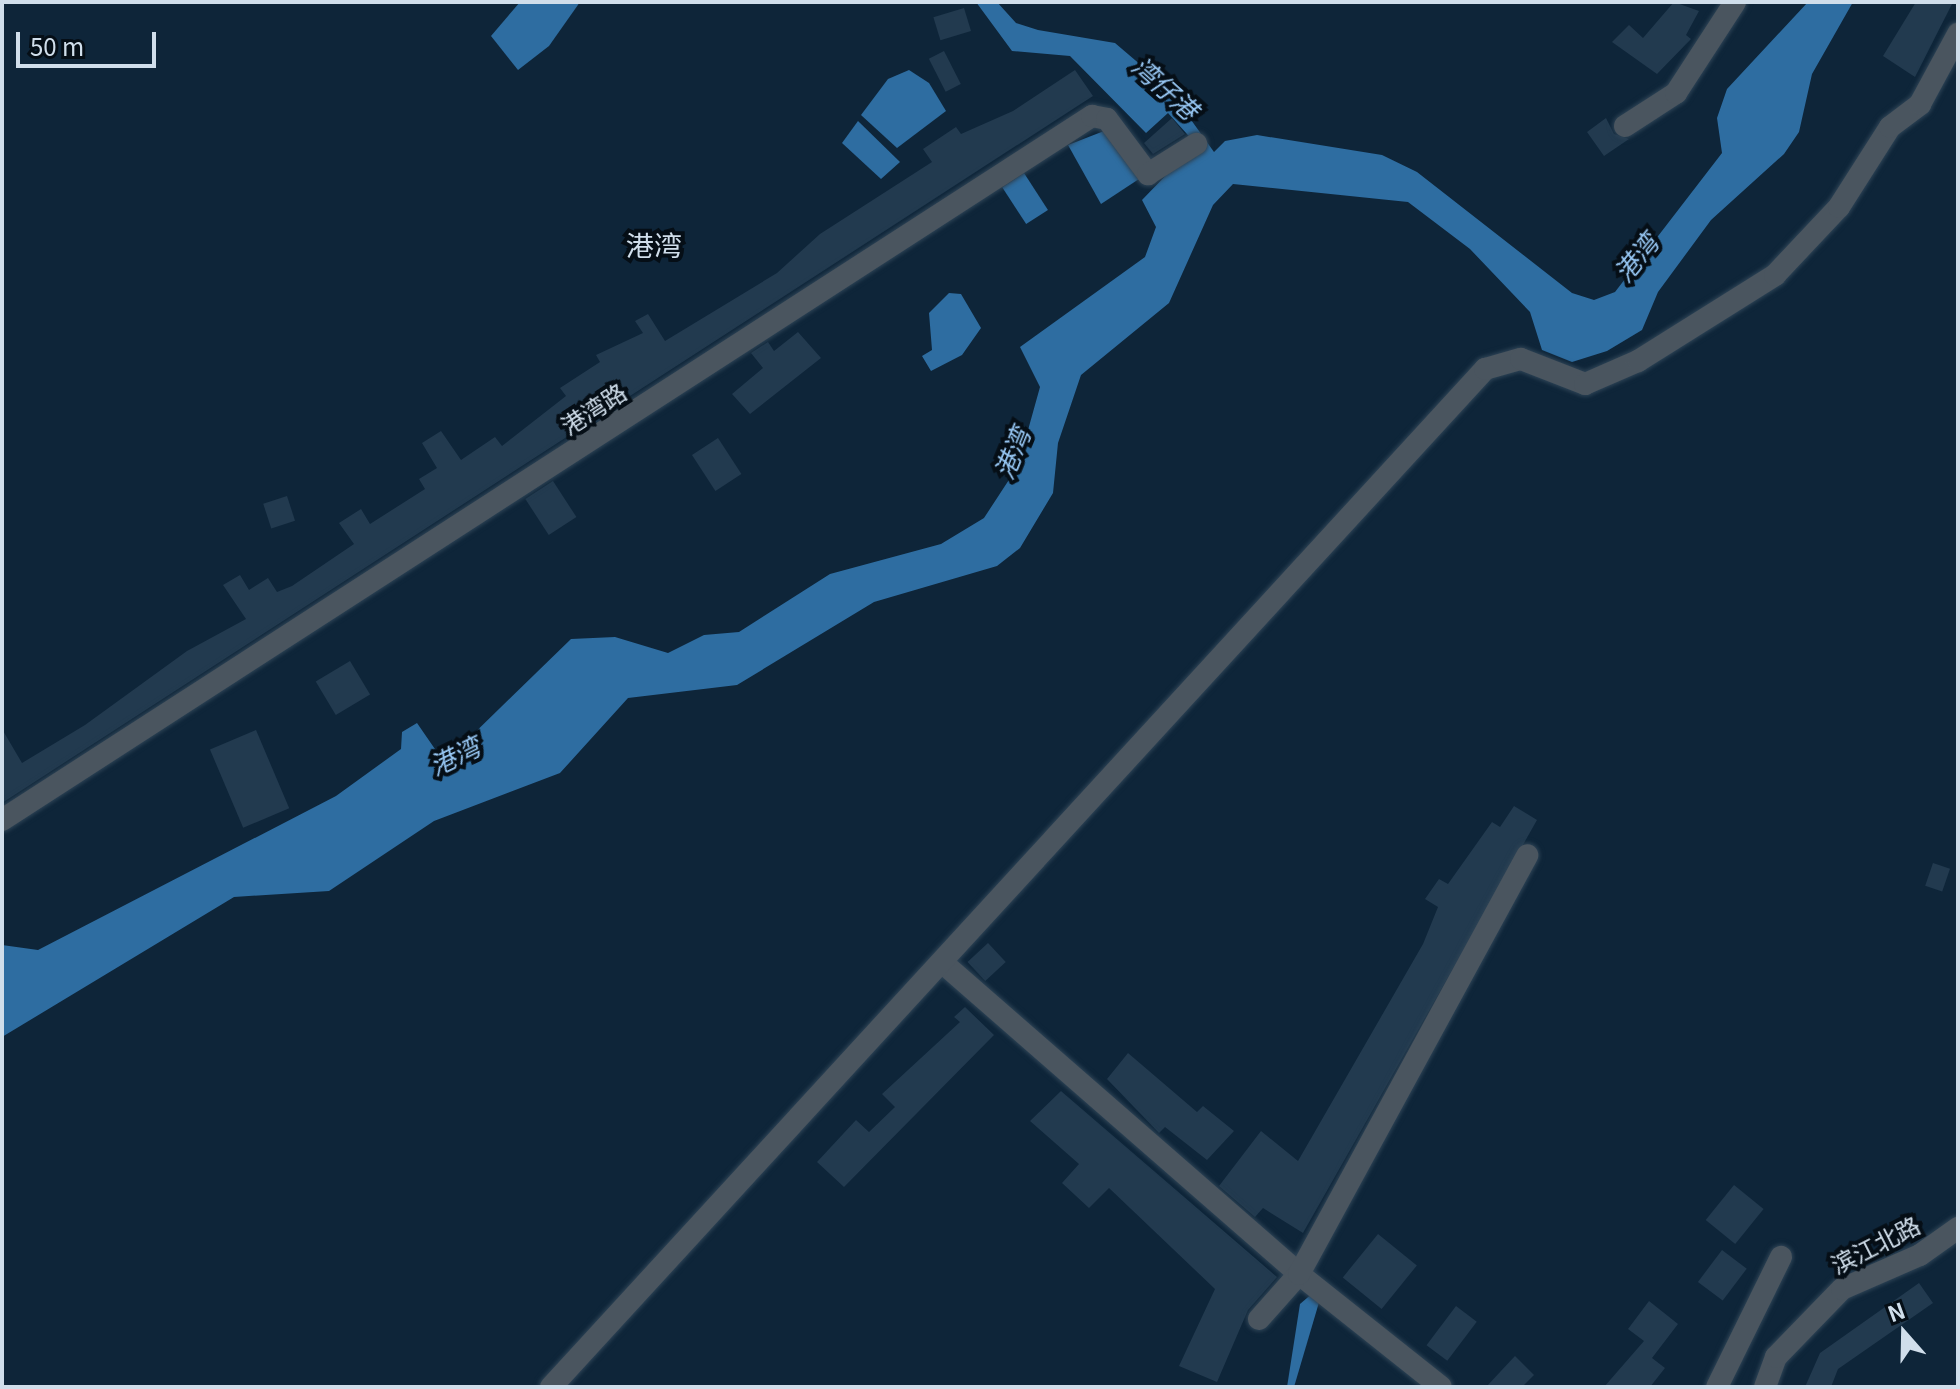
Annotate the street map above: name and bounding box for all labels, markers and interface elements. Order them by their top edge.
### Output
scale bar [20,16,160,66]
text: 50 m [30,28,84,63]
water label: 湾仔港 [1127,49,1205,125]
district label: 港湾 [626,227,682,261]
water label: 港湾 [1607,227,1663,287]
street label: 港湾路 [555,376,631,440]
water label: 港湾 [987,423,1035,483]
water label: 港湾 [424,730,484,780]
street label: 滨江北路 [1826,1209,1924,1279]
north arrow [1864,1293,1944,1373]
text: N [1883,1293,1909,1328]

